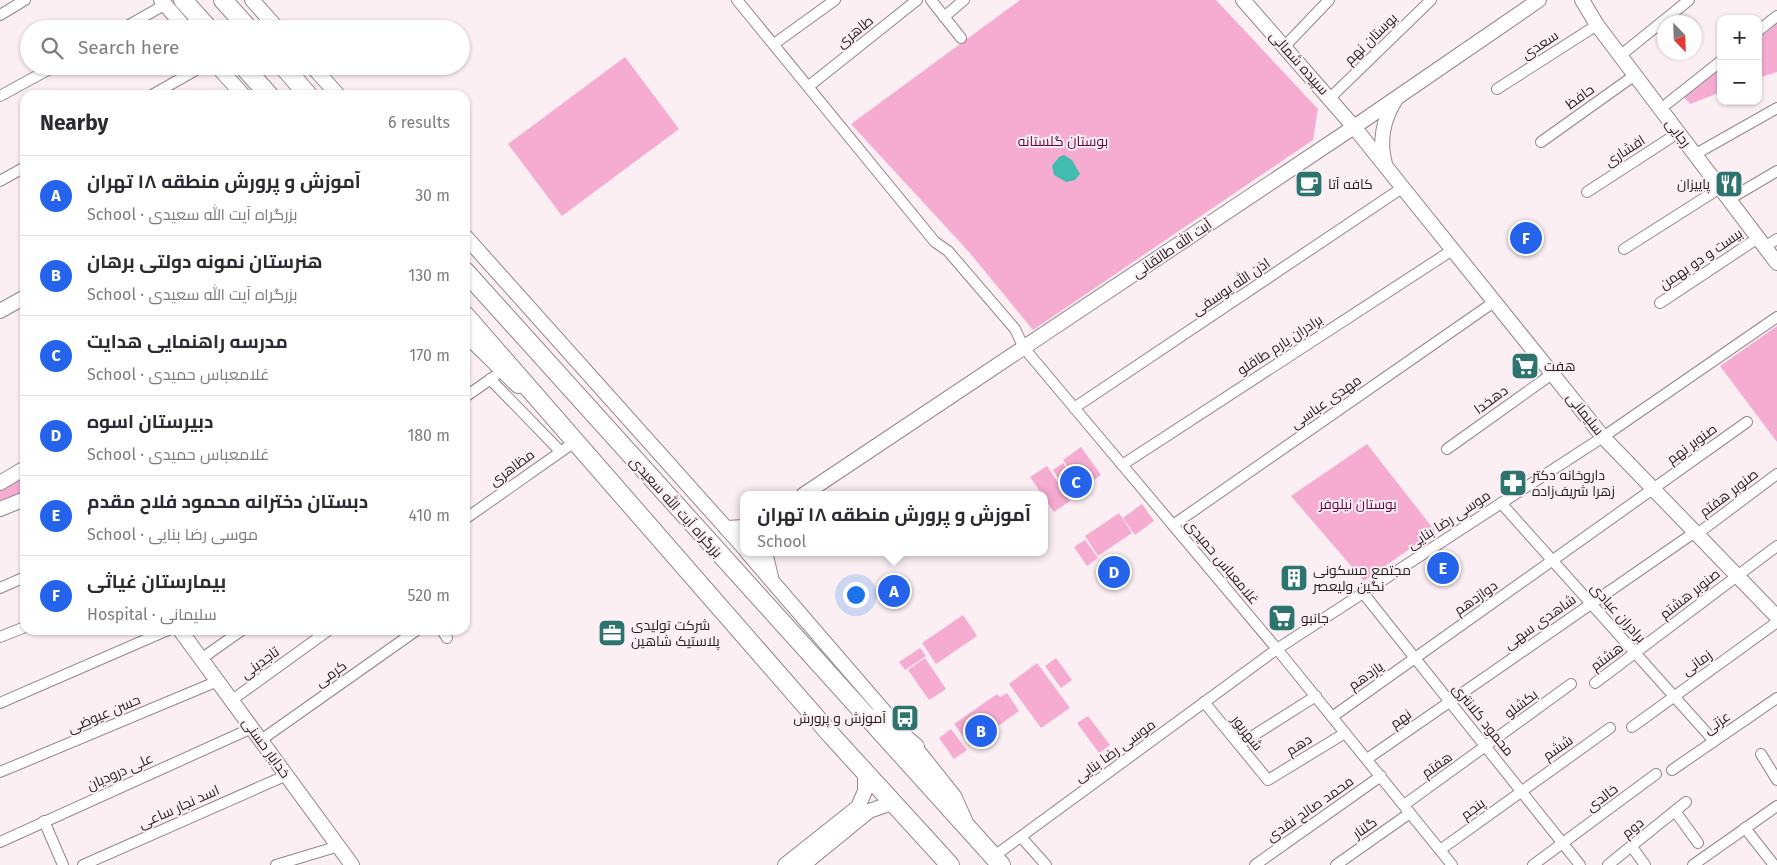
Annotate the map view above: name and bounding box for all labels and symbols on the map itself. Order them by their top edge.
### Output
street label: بوستان نهم [1341,10,1402,69]
street label: طاهری [833,12,877,52]
north arrow [1657,15,1702,60]
street label: سپیده شمالی [1265,27,1332,99]
street label: سعدی [1518,27,1562,63]
street label: حافظ [1562,81,1598,113]
street label: رجایی [1662,115,1694,151]
street label: افشاری [1602,132,1648,170]
park label: بوستان گلستانه [1018,133,1108,150]
cafe icon: کافه آتا [1294,169,1324,199]
restaurant icon: پاییزان [1714,169,1744,199]
place label: کافه آتا [1328,176,1373,193]
place label: پاییزان [1677,176,1710,194]
street label: آیت الله طالقانی [1128,215,1215,282]
pin: F [1510,219,1542,257]
street label: بیست و دو بهمن [1656,225,1746,293]
street label: اذن الله یوسفی [1188,254,1273,319]
street label: برادران یارم طاقلو [1234,311,1326,380]
supermarket icon: هفت [1510,351,1540,381]
place label: هفت [1544,358,1576,375]
street label: مهدی عباسی [1287,371,1365,433]
street label: دهخدا [1471,382,1511,418]
street label: سلیمانی [1563,389,1607,439]
street label: صنوبر نهم [1664,420,1721,469]
street label: مظاهری [486,446,538,490]
street label: بزرگراه آیت الله سعیدی [626,452,727,561]
pin: C [1060,463,1092,501]
street label: صنوبر هفتم [1696,466,1762,521]
place label: داروخانه دکتر زهرا شریف‌زاده [1531,467,1615,500]
pharmacy icon: داروخانه دکتر زهرا شریف‌زاده [1498,468,1528,498]
street label: موسی رضا بنایی [1404,487,1494,553]
park label: بوستان نیلوفر [1318,496,1397,513]
street label: غلامعباس حمیدی [1181,516,1263,608]
pin: E [1427,549,1459,587]
pin: D [1098,553,1130,591]
place label: مجتمع مسکونی نگین ولیعصر [1312,562,1411,595]
building icon: مجتمع مسکونی نگین ولیعصر [1279,563,1309,593]
street label: صنوبر هشتم [1656,565,1724,624]
pin: A [878,572,910,610]
street label: دوازدهم [1451,577,1502,620]
street label: برادران عبادی [1587,580,1649,646]
your location [843,582,869,608]
street label: شاهدی سهی [1501,591,1579,653]
supermarket icon: جانبو [1267,603,1297,633]
place label: جانبو [1301,610,1329,627]
place label: شرکت تولیدی پلاستیک شاهین [631,617,720,651]
office icon: شرکت تولیدی پلاستیک شاهین [597,618,627,648]
street label: هشتم [1587,639,1627,676]
street label: تاجدینی [237,643,283,683]
street label: زمانی [1679,646,1715,680]
street label: کرمی [312,657,350,691]
street label: یازدهم [1345,658,1388,695]
street label: محمود کلانتری [1449,680,1517,760]
street label: بکشلو [1501,686,1541,722]
street label: حسن عیوضی [65,691,143,737]
bus stop icon: آموزش و پرورش [890,703,920,733]
street label: نهم [1387,706,1416,733]
street label: عزتی [1700,708,1734,738]
place label: آموزش و پرورش [793,710,886,728]
street label: شهریور [1227,711,1266,754]
pin: B [965,712,997,750]
street label: خدایار حسنی [238,714,294,782]
street label: موسی رضا بنایی [1071,716,1159,786]
street label: دهم [1283,731,1316,760]
street label: ششم [1540,732,1577,765]
street label: هفتم [1418,748,1456,782]
street label: علی درودیان [84,750,156,794]
street label: محمد صالح نقدی [1263,773,1357,845]
street label: خالدی [1583,780,1621,816]
street label: اسد نجار ساعی [136,782,222,832]
street label: پنجم [1458,794,1489,824]
street label: گلنار [1349,814,1380,843]
street label: دوم [1619,814,1648,843]

